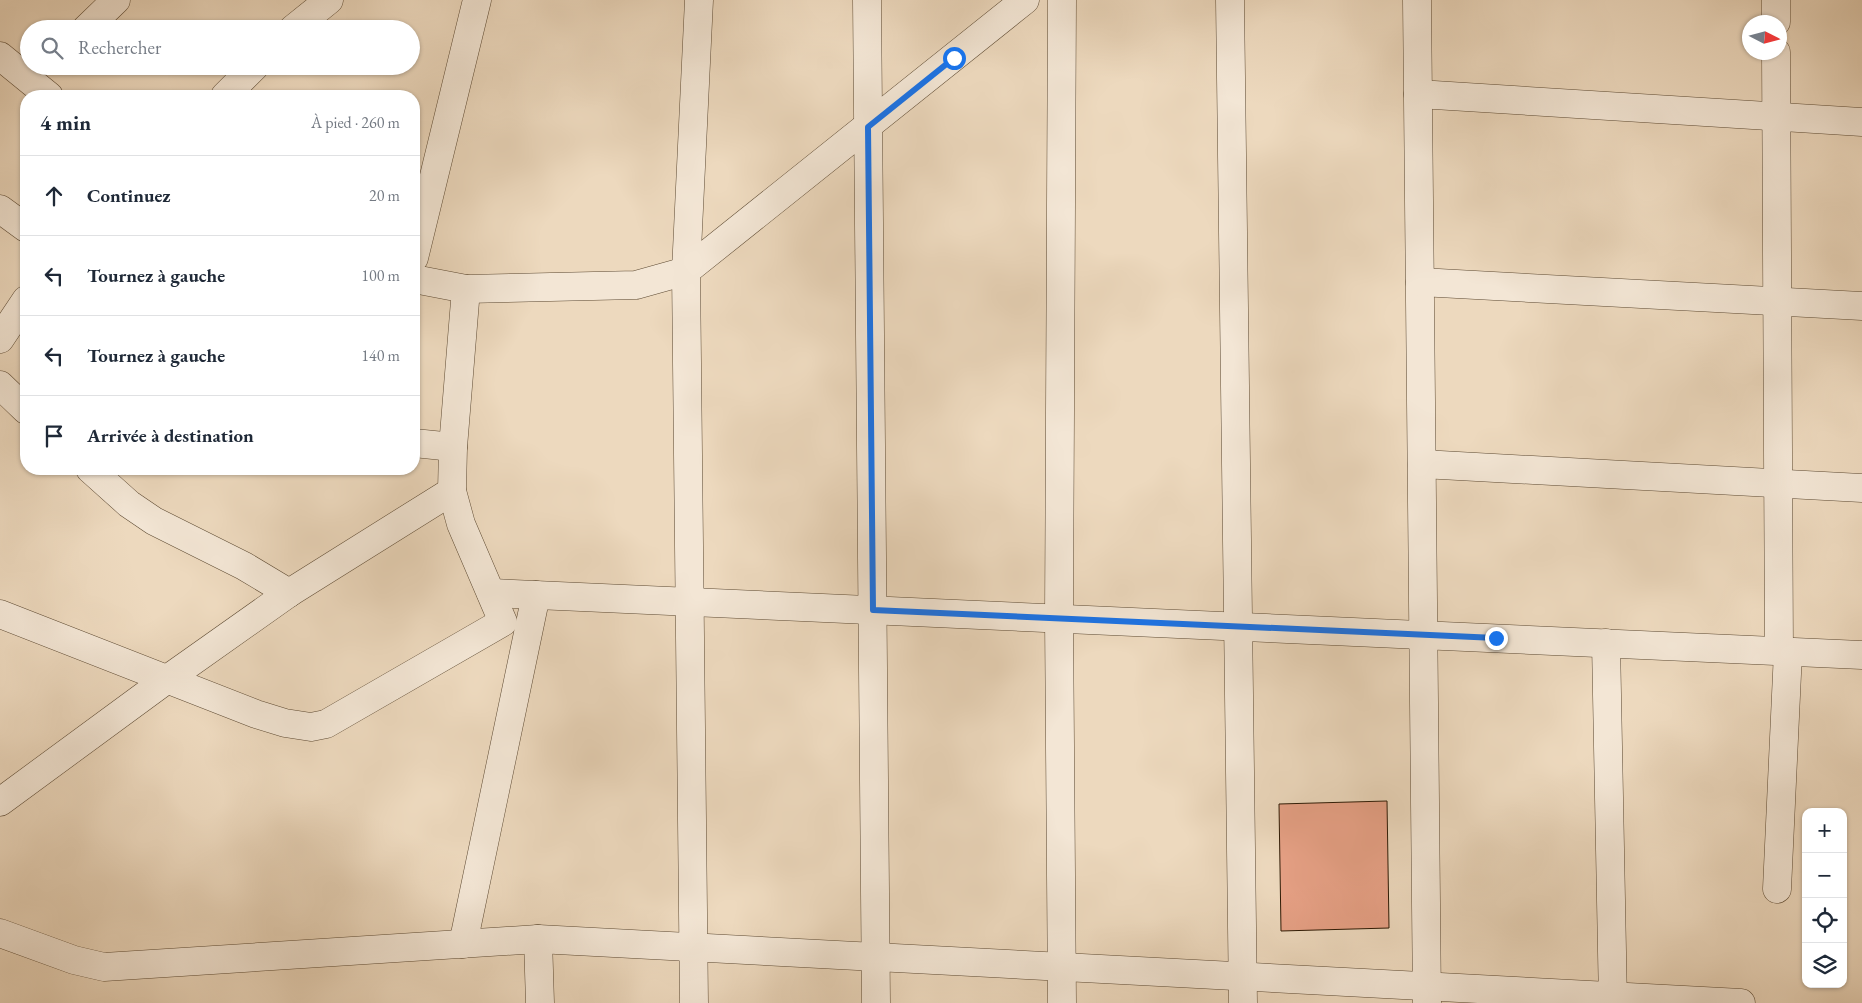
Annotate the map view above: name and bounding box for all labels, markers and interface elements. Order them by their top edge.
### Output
north arrow [1742,15,1787,60]
search box [20,20,420,75]
icon: search [38,34,66,62]
text: Rechercher [78,35,161,60]
route start [943,47,966,70]
text: 4 min [40,109,91,136]
text: À pied · 260 m [311,112,400,133]
icon: ahead [40,182,68,210]
text: Continuez [87,183,171,208]
text: 20 m [369,185,400,206]
icon: left [40,262,68,290]
text: Tournez à gauche [87,263,225,288]
text: 100 m [361,265,400,286]
icon: left [40,342,68,370]
text: Tournez à gauche [87,343,225,368]
text: 140 m [361,345,400,366]
icon: arrive [40,422,68,450]
text: Arrivée à destination [87,423,254,448]
route end [1485,627,1508,650]
map controls [1802,808,1847,988]
button: + [1802,808,1847,853]
button: − [1802,853,1847,898]
button: locate [1802,898,1847,943]
button: layers [1802,943,1847,988]

